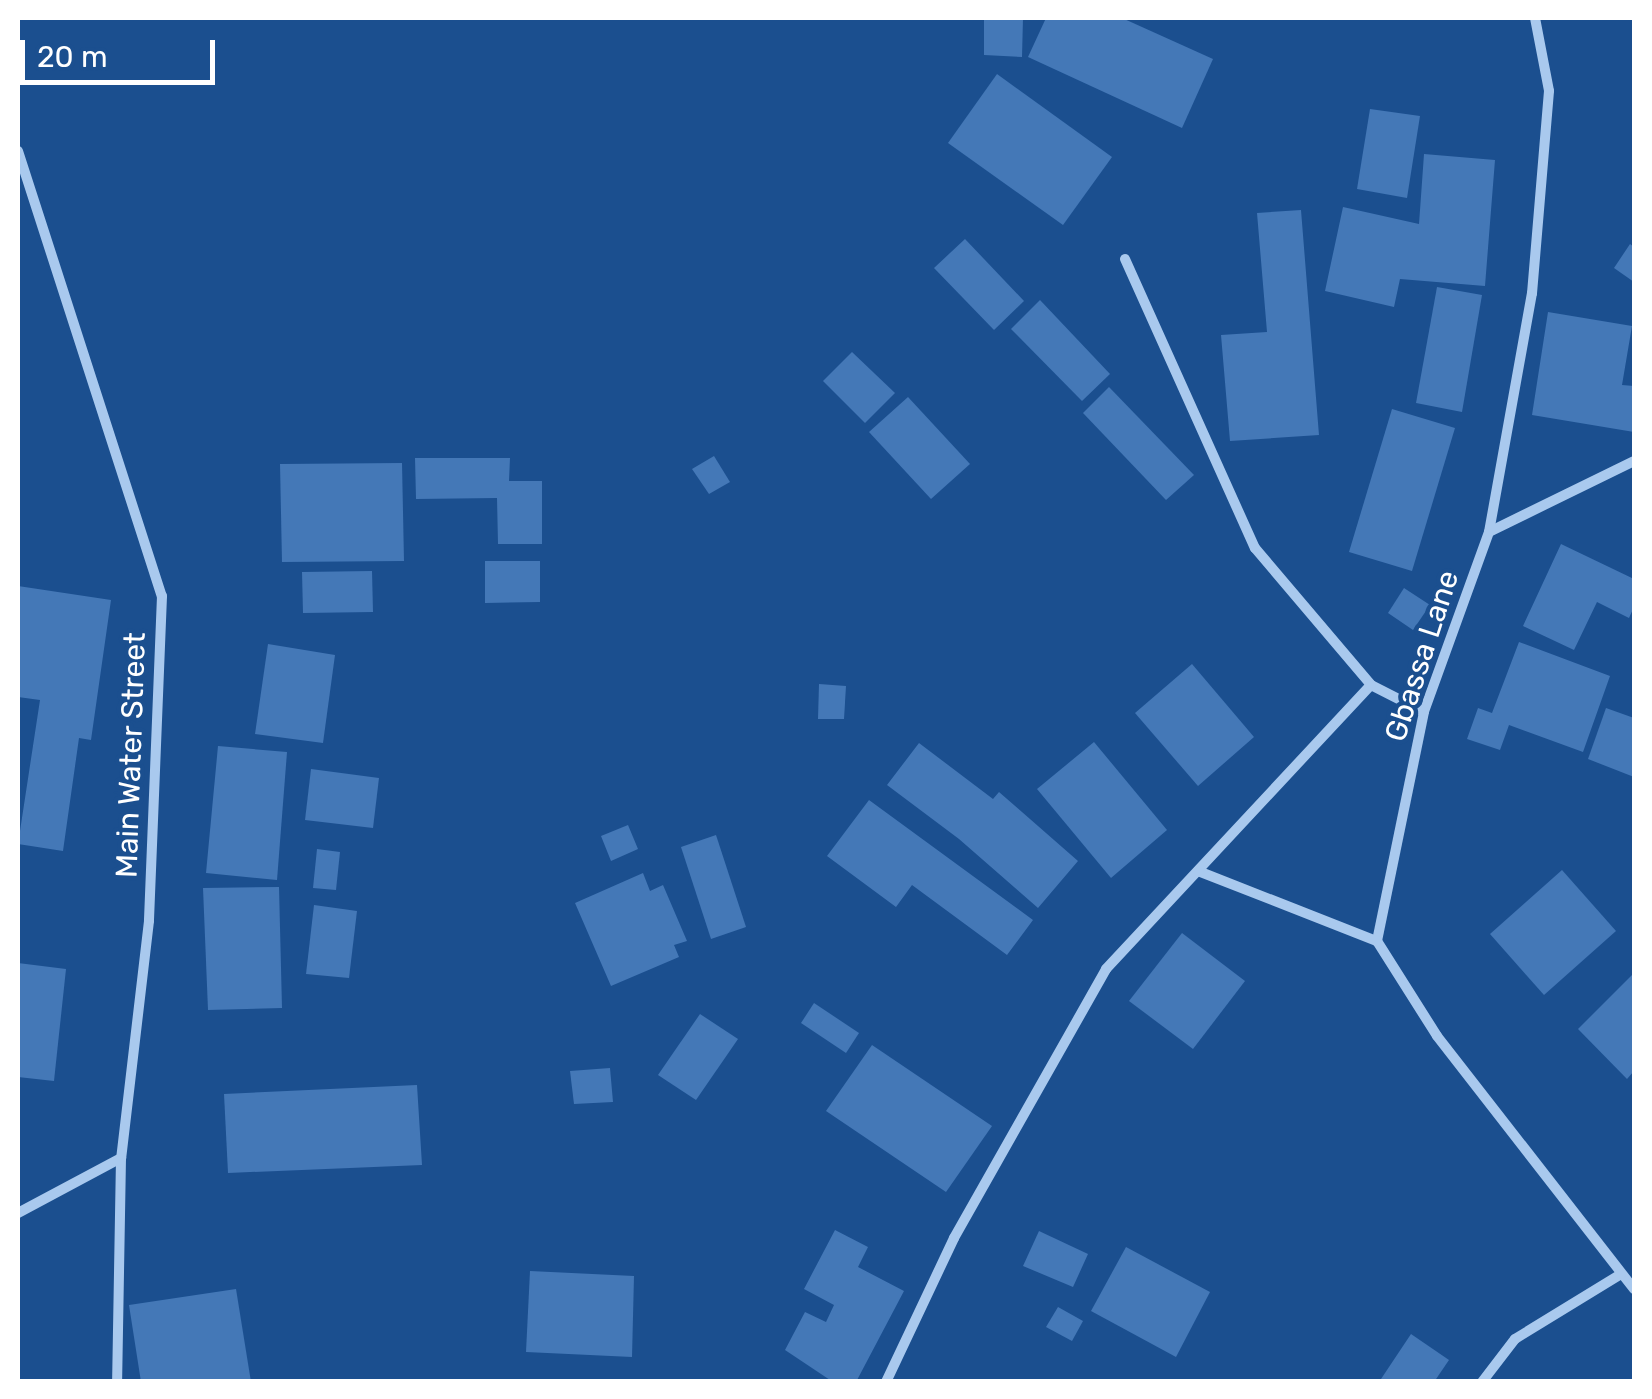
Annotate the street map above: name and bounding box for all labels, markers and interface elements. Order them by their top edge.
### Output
scale bar [25,20,220,82]
text: 20 m [37,39,108,75]
street label: Gbassa Lane [1377,566,1467,746]
street label: Main Water Street [109,631,153,879]

